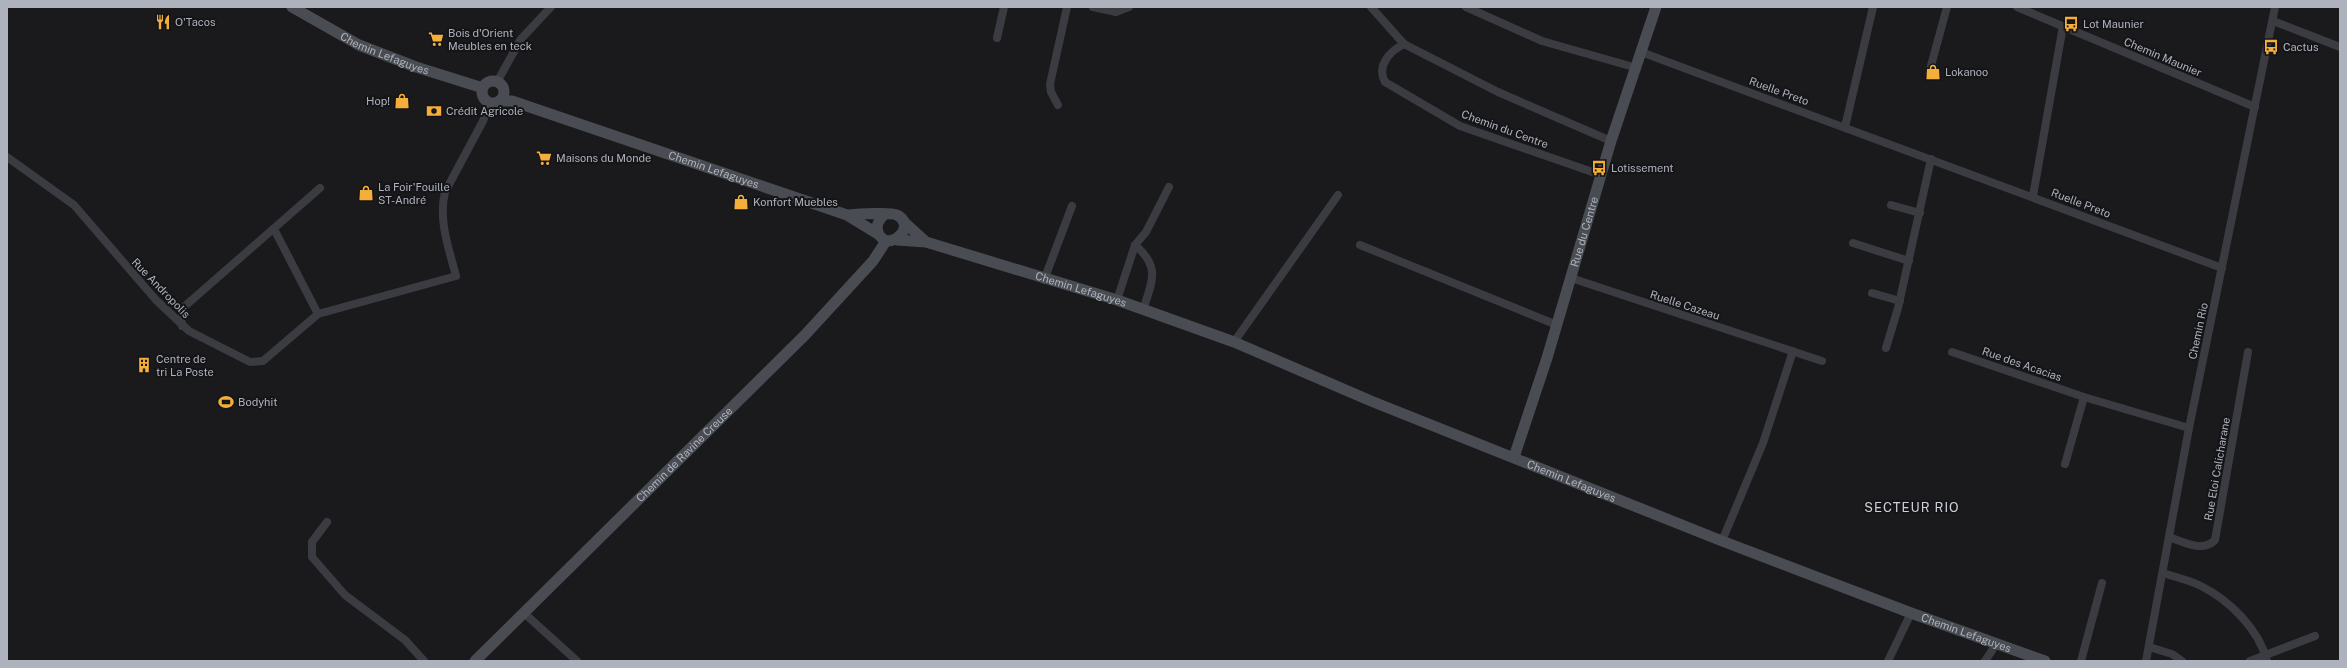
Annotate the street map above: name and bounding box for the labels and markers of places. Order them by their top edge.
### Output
restaurant icon: O'Tacos [154,13,172,31]
bus stop icon: Lot Maunier [2062,15,2080,33]
place label: O'Tacos [175,16,216,28]
place label: Lot Maunier [2083,18,2144,30]
place label: Bois d'Orient Meubles en teck [448,27,532,52]
supermarket icon: Bois d'Orient Meubles en teck [427,30,445,48]
bus stop icon: Cactus [2262,38,2280,56]
place label: Cactus [2283,41,2319,53]
shop icon: Lokanoo [1924,63,1942,81]
place label: Lokanoo [1945,66,1988,78]
shop icon: Hop! [393,92,411,110]
place label: Hop! [366,95,390,107]
bank icon: Crédit Agricole [425,102,443,120]
place label: Crédit Agricole [446,105,523,117]
supermarket icon: Maisons du Monde [535,149,553,167]
place label: Maisons du Monde [556,152,651,164]
bus stop icon: Lotissement [1590,159,1608,177]
place label: Lotissement [1611,162,1674,174]
place label: La Foir'Fouille ST-André [378,181,450,206]
shop icon: La Foir'Fouille ST-André [357,184,375,202]
shop icon: Konfort Muebles [732,193,750,211]
place label: Konfort Muebles [753,196,838,208]
place label: Centre de tri La Poste [156,353,214,378]
building icon: Centre de tri La Poste [135,356,153,374]
sports icon: Bodyhit [217,393,235,411]
place label: Bodyhit [238,396,277,408]

